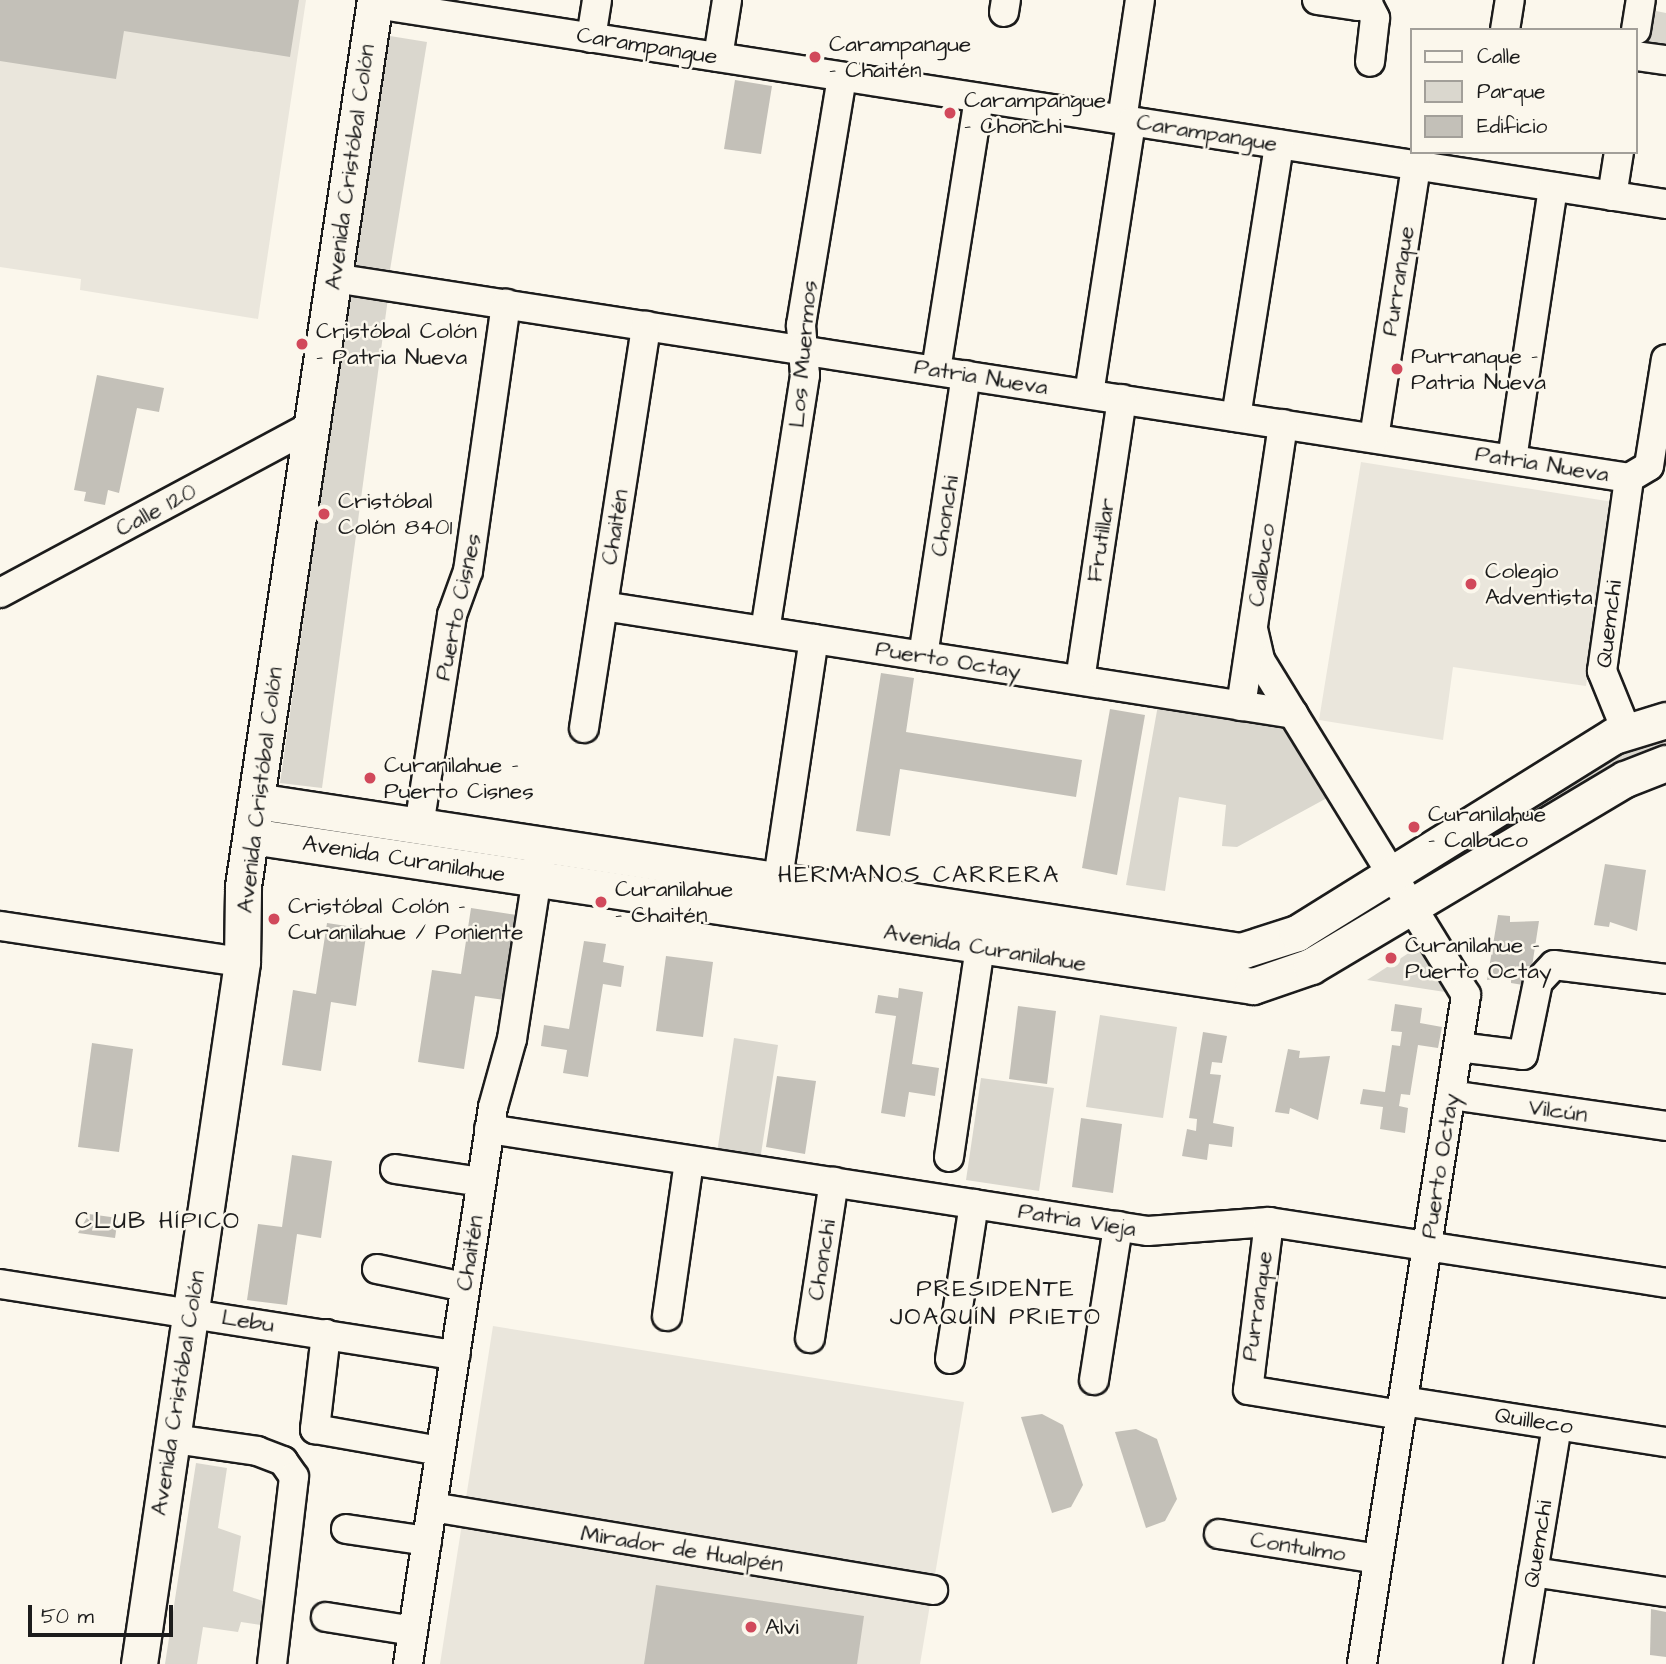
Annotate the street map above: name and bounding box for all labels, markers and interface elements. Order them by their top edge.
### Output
street label: Carampangue [575,21,719,71]
legend [1410,28,1638,154]
place label: Carampangue - Chaitén [829,30,971,84]
street label: Avenida Cristóbal Colón [319,42,381,292]
text: Calle [1477,42,1521,71]
marker: Carampangue - Chaitén [807,49,823,65]
text: Parque [1477,77,1545,106]
place label: Carampangue - Chonchi [964,86,1106,140]
marker: Carampangue - Chonchi [942,105,958,121]
street label: Carampangue [1135,108,1279,158]
text: Edificio [1477,112,1547,141]
street label: Purranque [1376,224,1420,338]
street label: Los Muermos [783,279,823,429]
place label: Cristóbal Colón - Patria Nueva [316,317,477,371]
marker: Cristóbal Colón - Patria Nueva [294,336,310,352]
place label: Purranque - Patria Nueva [1411,342,1546,396]
street label: Patria Nueva [912,353,1050,401]
marker: Purranque - Patria Nueva [1389,361,1405,377]
street label: Patria Nueva [1473,440,1611,488]
street label: Chonchi [925,474,965,558]
street label: Calle 120 [111,477,201,543]
place label: Cristóbal Colón 8401 [338,487,453,541]
street label: Chaitén [595,487,635,567]
street label: Frutillar [1081,496,1121,584]
marker: Cristóbal Colón 8401 [316,506,332,522]
street label: Calbuco [1243,522,1281,608]
street label: Puerto Cisnes [429,531,487,683]
place label: Colegio Adventista [1485,557,1593,611]
marker: Colegio Adventista [1463,576,1479,592]
street label: Quemchi [1590,579,1628,669]
street label: Puerto Octay [873,635,1023,685]
street label: Avenida Cristóbal Colón [231,665,289,915]
place label: Curanilahue - Puerto Cisnes [384,751,534,805]
marker: Curanilahue - Puerto Cisnes [362,770,378,786]
place label: Curanilahue - Calbuco [1428,800,1546,854]
marker: Curanilahue - Calbuco [1406,819,1422,835]
street label: Avenida Curanilahue [301,829,507,889]
district label: HERMANOS CARRERA [780,862,1058,890]
place label: Curanilahue - Chaitén [615,875,733,929]
place label: Cristóbal Colón - Curanilahue / Poniente [288,892,523,946]
marker: Curanilahue - Chaitén [593,894,609,910]
marker: Cristóbal Colón - Curanilahue / Poniente [266,911,282,927]
street label: Avenida Curanilahue [882,918,1088,978]
place label: Curanilahue - Puerto Octay [1405,931,1552,985]
marker: Curanilahue - Puerto Octay [1383,950,1399,966]
street label: Puerto Octay [1415,1091,1465,1241]
street label: Vilcún [1527,1093,1589,1129]
street label: Patria Vieja [1016,1197,1138,1243]
district label: CLUB HÍPICO [76,1208,240,1236]
street label: Chaitén [450,1213,490,1293]
street label: Chonchi [802,1218,842,1302]
street label: Purranque [1236,1249,1278,1363]
street label: Avenida Cristóbal Colón [145,1268,211,1518]
district label: PRESIDENTE JOAQUÍN PRIETO [892,1276,1100,1332]
street label: Lebu [220,1303,276,1339]
street label: Quilleco [1493,1401,1575,1441]
street label: Quemchi [1517,1498,1559,1590]
street label: Mirador de Hualpén [579,1519,785,1579]
street label: Contulmo [1248,1526,1348,1568]
scale bar [32,1590,177,1634]
text: 50 m [41,1602,94,1631]
place label: Alvi [765,1613,799,1641]
marker: Alvi [743,1619,759,1635]

